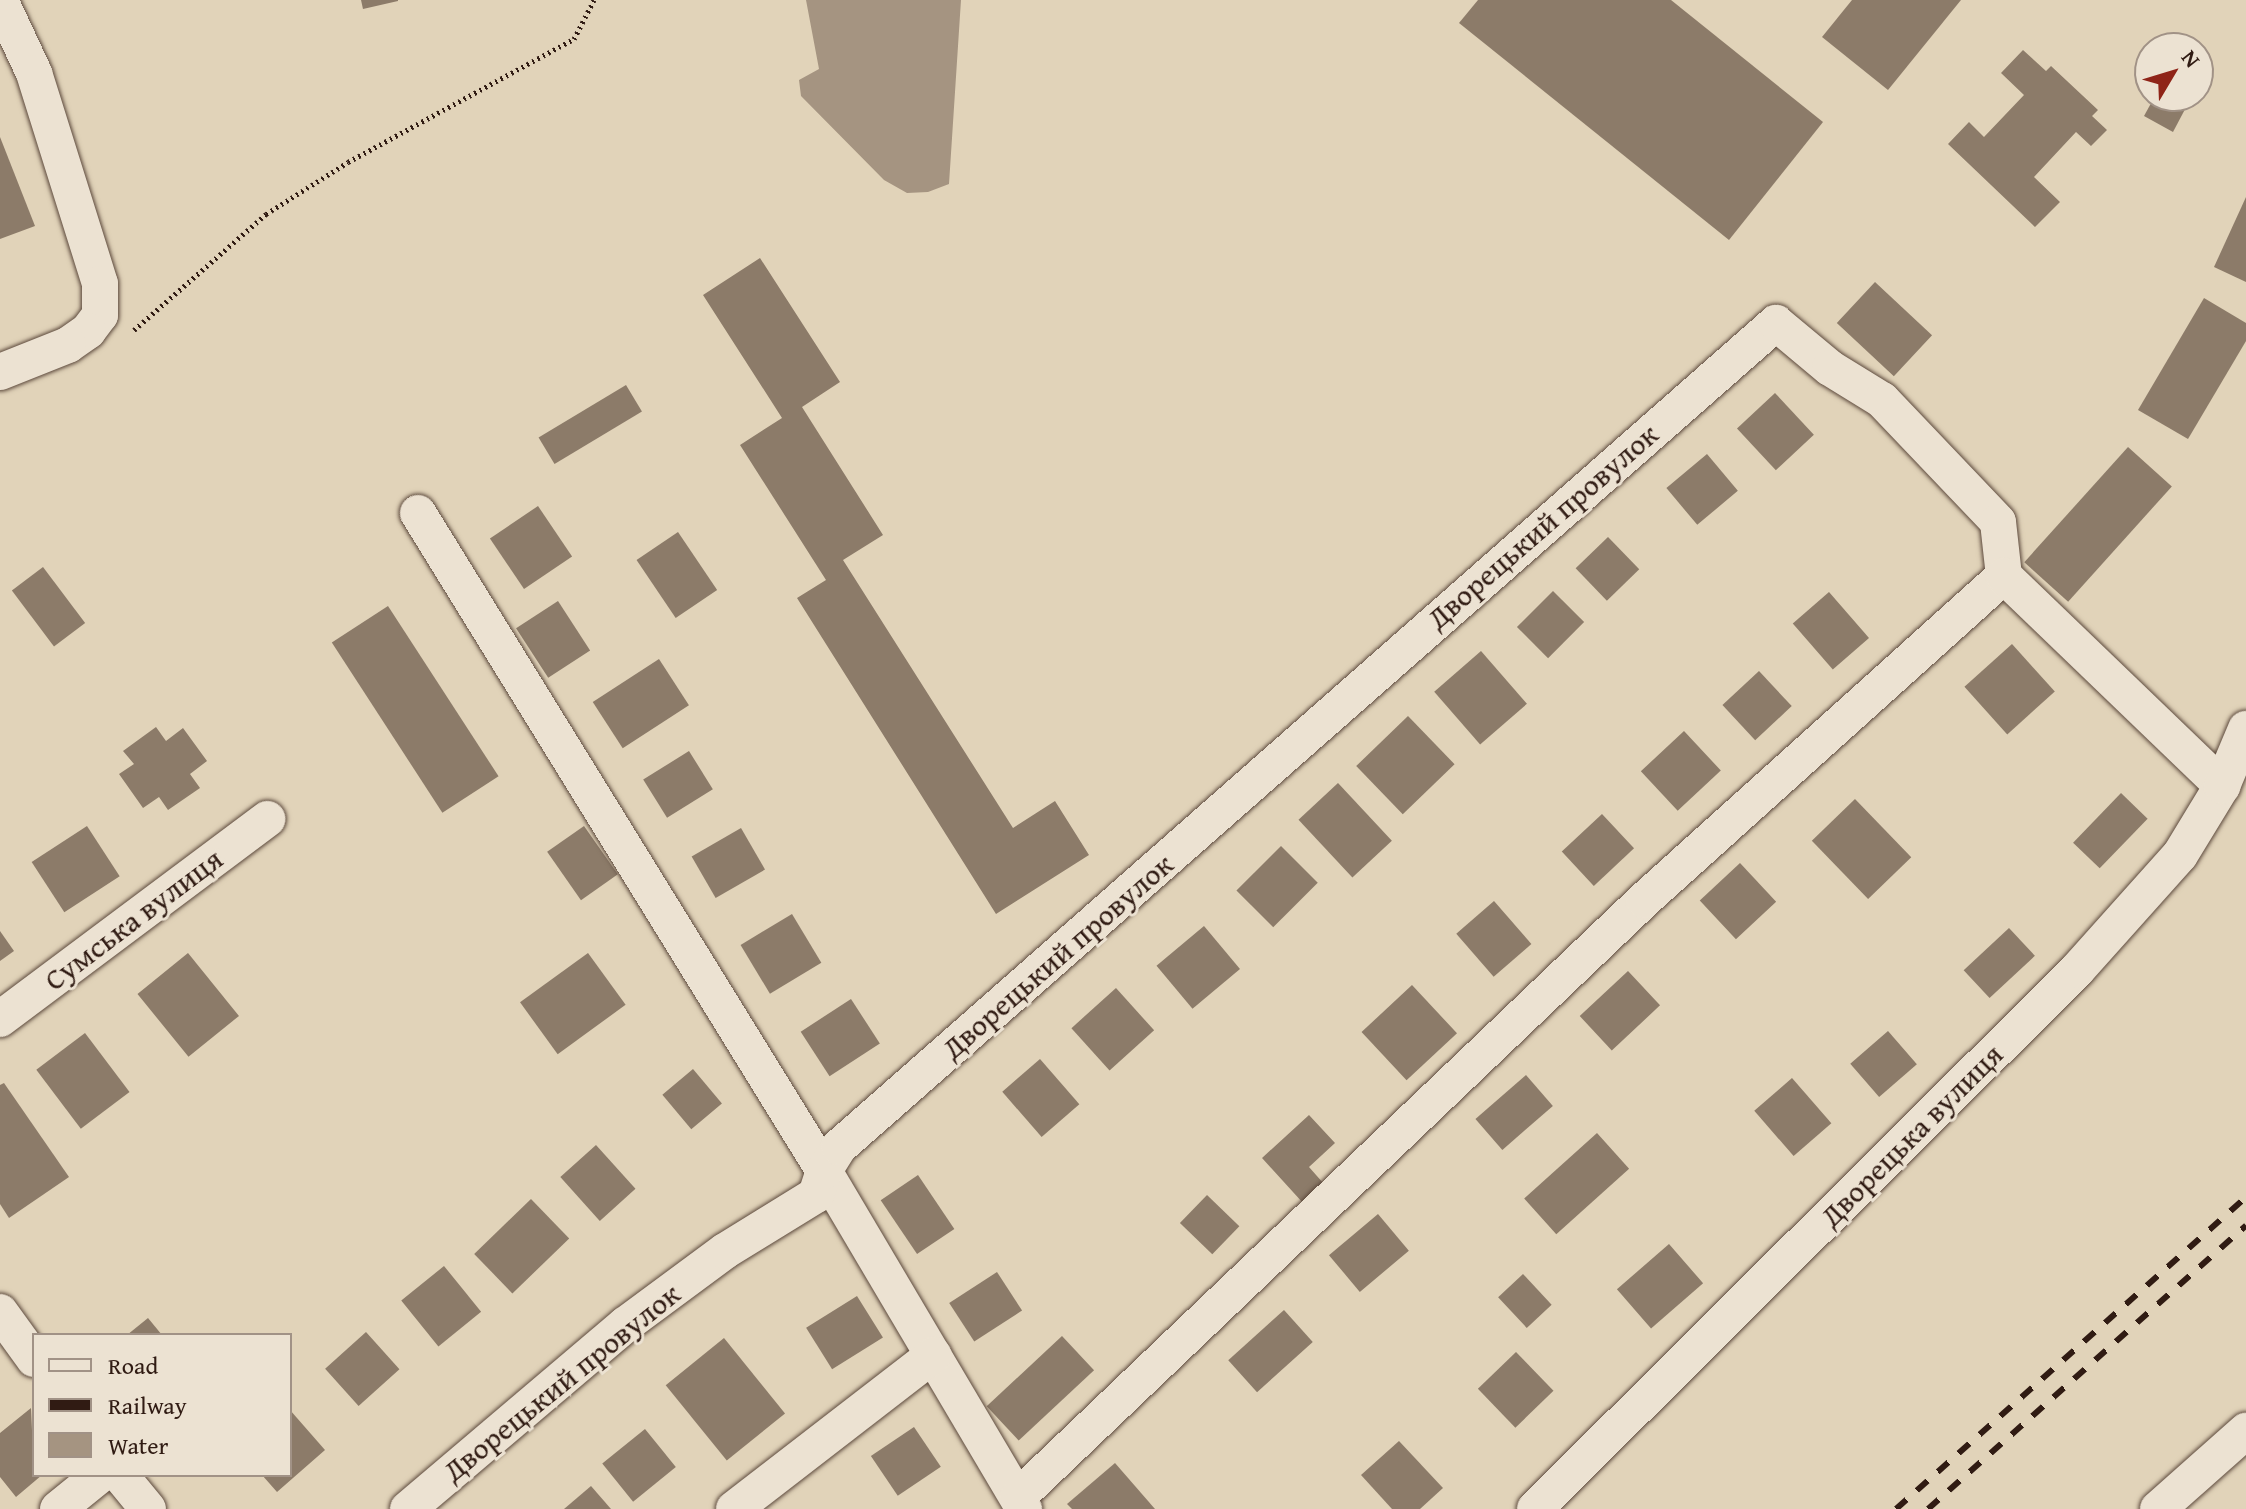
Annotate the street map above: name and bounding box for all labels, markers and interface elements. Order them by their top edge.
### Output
north arrow [2134,32,2214,112]
text: N [2174,43,2208,74]
street label: Дворецький провулок [1419,416,1665,636]
street label: Сумська вулиця [37,840,229,998]
street label: Дворецький провулок [934,846,1180,1066]
street label: Дворецька вулиця [1812,1036,2010,1234]
street label: Дворецький провулок [435,1275,687,1489]
legend [32,1333,292,1477]
text: Road [108,1348,158,1383]
text: Railway [108,1388,187,1423]
text: Water [108,1428,168,1463]

